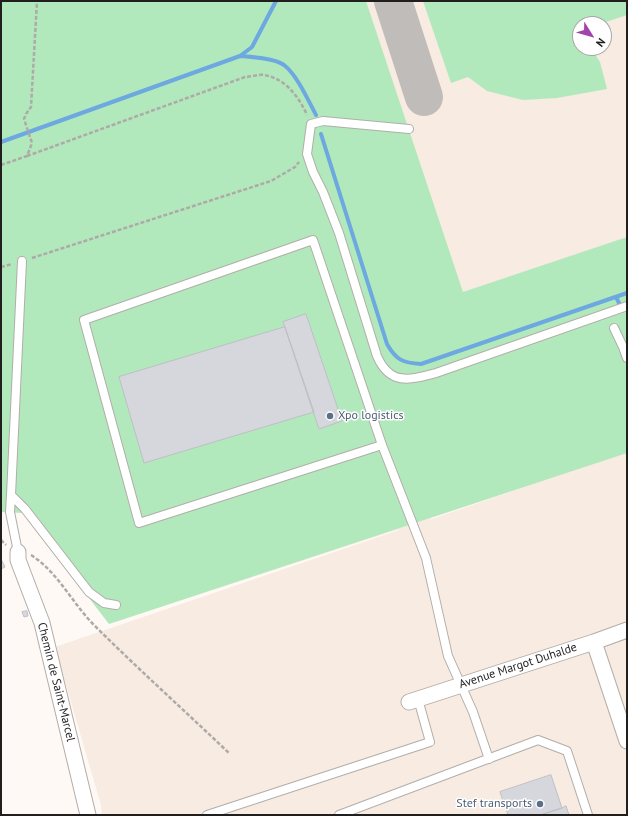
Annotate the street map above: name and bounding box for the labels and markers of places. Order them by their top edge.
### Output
place label: Xpo logistics [338,409,404,423]
marker: Xpo logistics [325,411,335,421]
place label: Stef transports [456,797,532,811]
marker: Stef transports [535,799,545,809]

